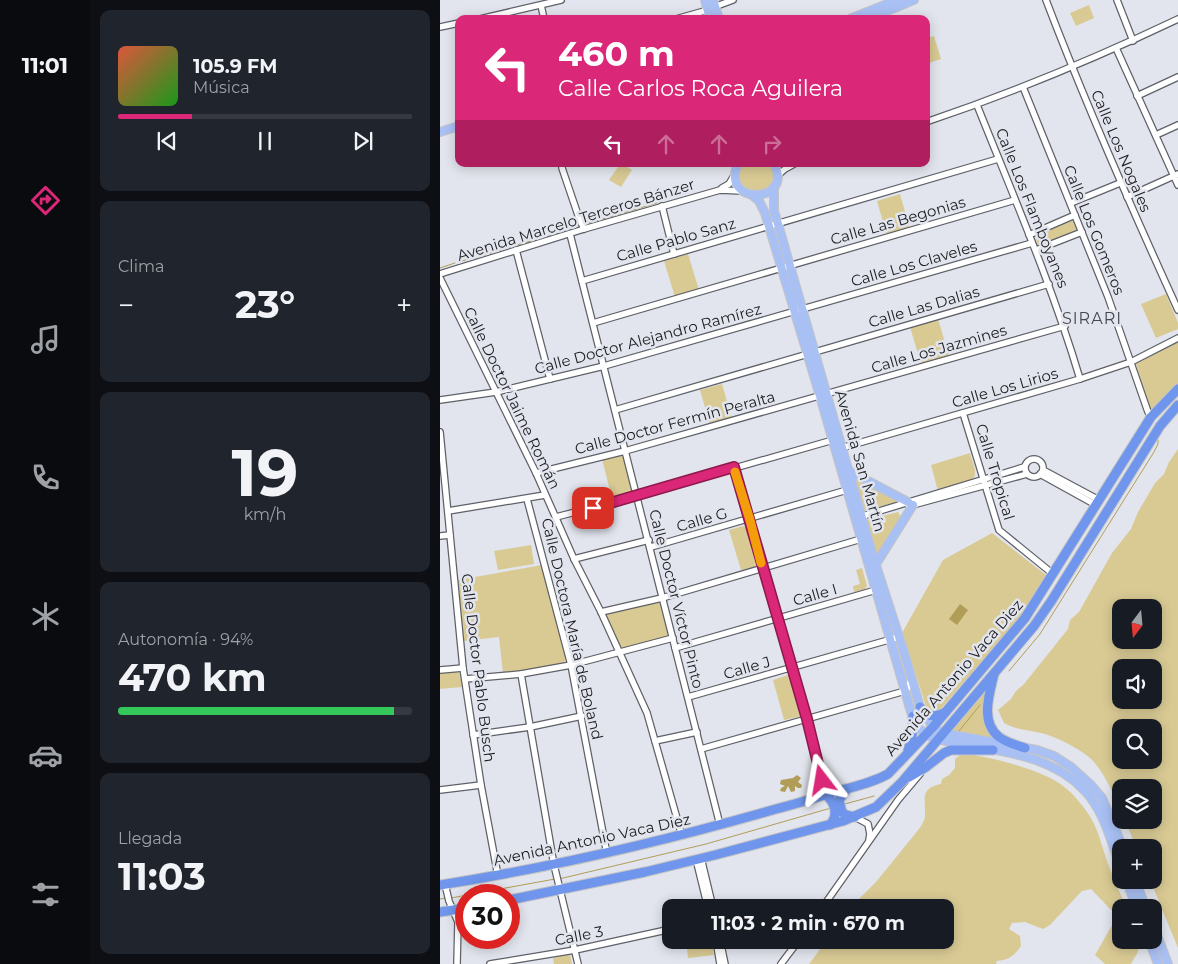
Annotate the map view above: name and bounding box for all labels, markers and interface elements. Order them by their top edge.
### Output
text: 460 m [558,32,675,75]
icon: left [475,35,540,100]
text: 11:01 [22,52,68,79]
text: 105.9 FM [193,55,277,78]
text: Calle Carlos Roca Aguilera [558,75,843,102]
text: Música [193,78,250,97]
street label: Calle Los Nogales [1087,87,1156,215]
street label: Calle Los Flamboyanes [992,125,1073,290]
icon: previous [153,127,181,155]
icon: pause [251,127,279,155]
icon: next [349,127,377,155]
icon: left [599,130,627,158]
icon: ahead [652,130,680,158]
icon: ahead [705,130,733,158]
icon: right [758,130,786,158]
street label: Calle Los Gomeros [1060,162,1129,297]
street label: Avenida Marcelo Terceros Bánzer [455,174,697,265]
icon: directions [28,183,63,218]
street label: Calle Las Begonias [828,192,968,249]
street label: Calle Pablo Sanz [614,213,738,266]
street label: Calle Los Claveles [848,236,979,291]
text: Clima [118,257,164,276]
text: 23° [235,281,295,328]
street label: Calle Las Dalias [866,282,982,331]
text: − [118,288,134,322]
text: + [396,288,412,322]
street label: Calle Doctor Alejandro Ramírez [532,299,764,378]
street label: Calle Doctor Jaime Román [460,304,565,492]
district label: SIRARI [1062,309,1122,328]
street label: Calle Los Jazmines [869,320,1009,377]
icon: music [28,322,63,357]
street label: Calle Los Lirios [950,363,1060,412]
street label: Calle Doctor Fermín Peralta [573,387,777,458]
street label: Avenida San Martín [831,388,890,534]
street label: Calle Tropical [972,421,1019,522]
text: 19 [232,433,298,512]
icon: phone [28,460,63,495]
pin [572,487,614,529]
icon: arrive [579,494,607,522]
street label: Calle G [674,503,729,536]
text: km/h [244,505,286,524]
street label: Calle Doctor Víctor Pinto [645,507,708,690]
street label: Calle Doctora María de Boland [538,516,607,742]
street label: Calle Doctor Pablo Busch [457,572,500,763]
street label: Calle I [791,579,839,610]
street label: Avenida Antonio Vaca Diez [881,595,1027,760]
icon: climate [28,599,63,634]
north arrow [1112,599,1162,649]
map controls [1112,599,1162,949]
text: Autonomía · 94% [118,630,253,649]
street label: Calle J [721,652,773,683]
text: 470 km [118,654,267,701]
button: sound [1112,659,1162,709]
button: search [1112,719,1162,769]
icon: car [28,738,63,773]
position arrow [795,753,847,805]
button: layers [1112,779,1162,829]
street label: Avenida Antonio Vaca Diez [492,809,692,870]
text: Llegada [118,829,182,848]
button: + [1112,839,1162,889]
text: 11:03 [118,853,206,900]
icon: filters [28,877,63,912]
speed limit sign: 30 [455,884,520,949]
button: − [1112,899,1162,949]
text: 11:03 · 2 min · 670 m [711,912,905,935]
street label: Calle 3 [553,922,605,949]

